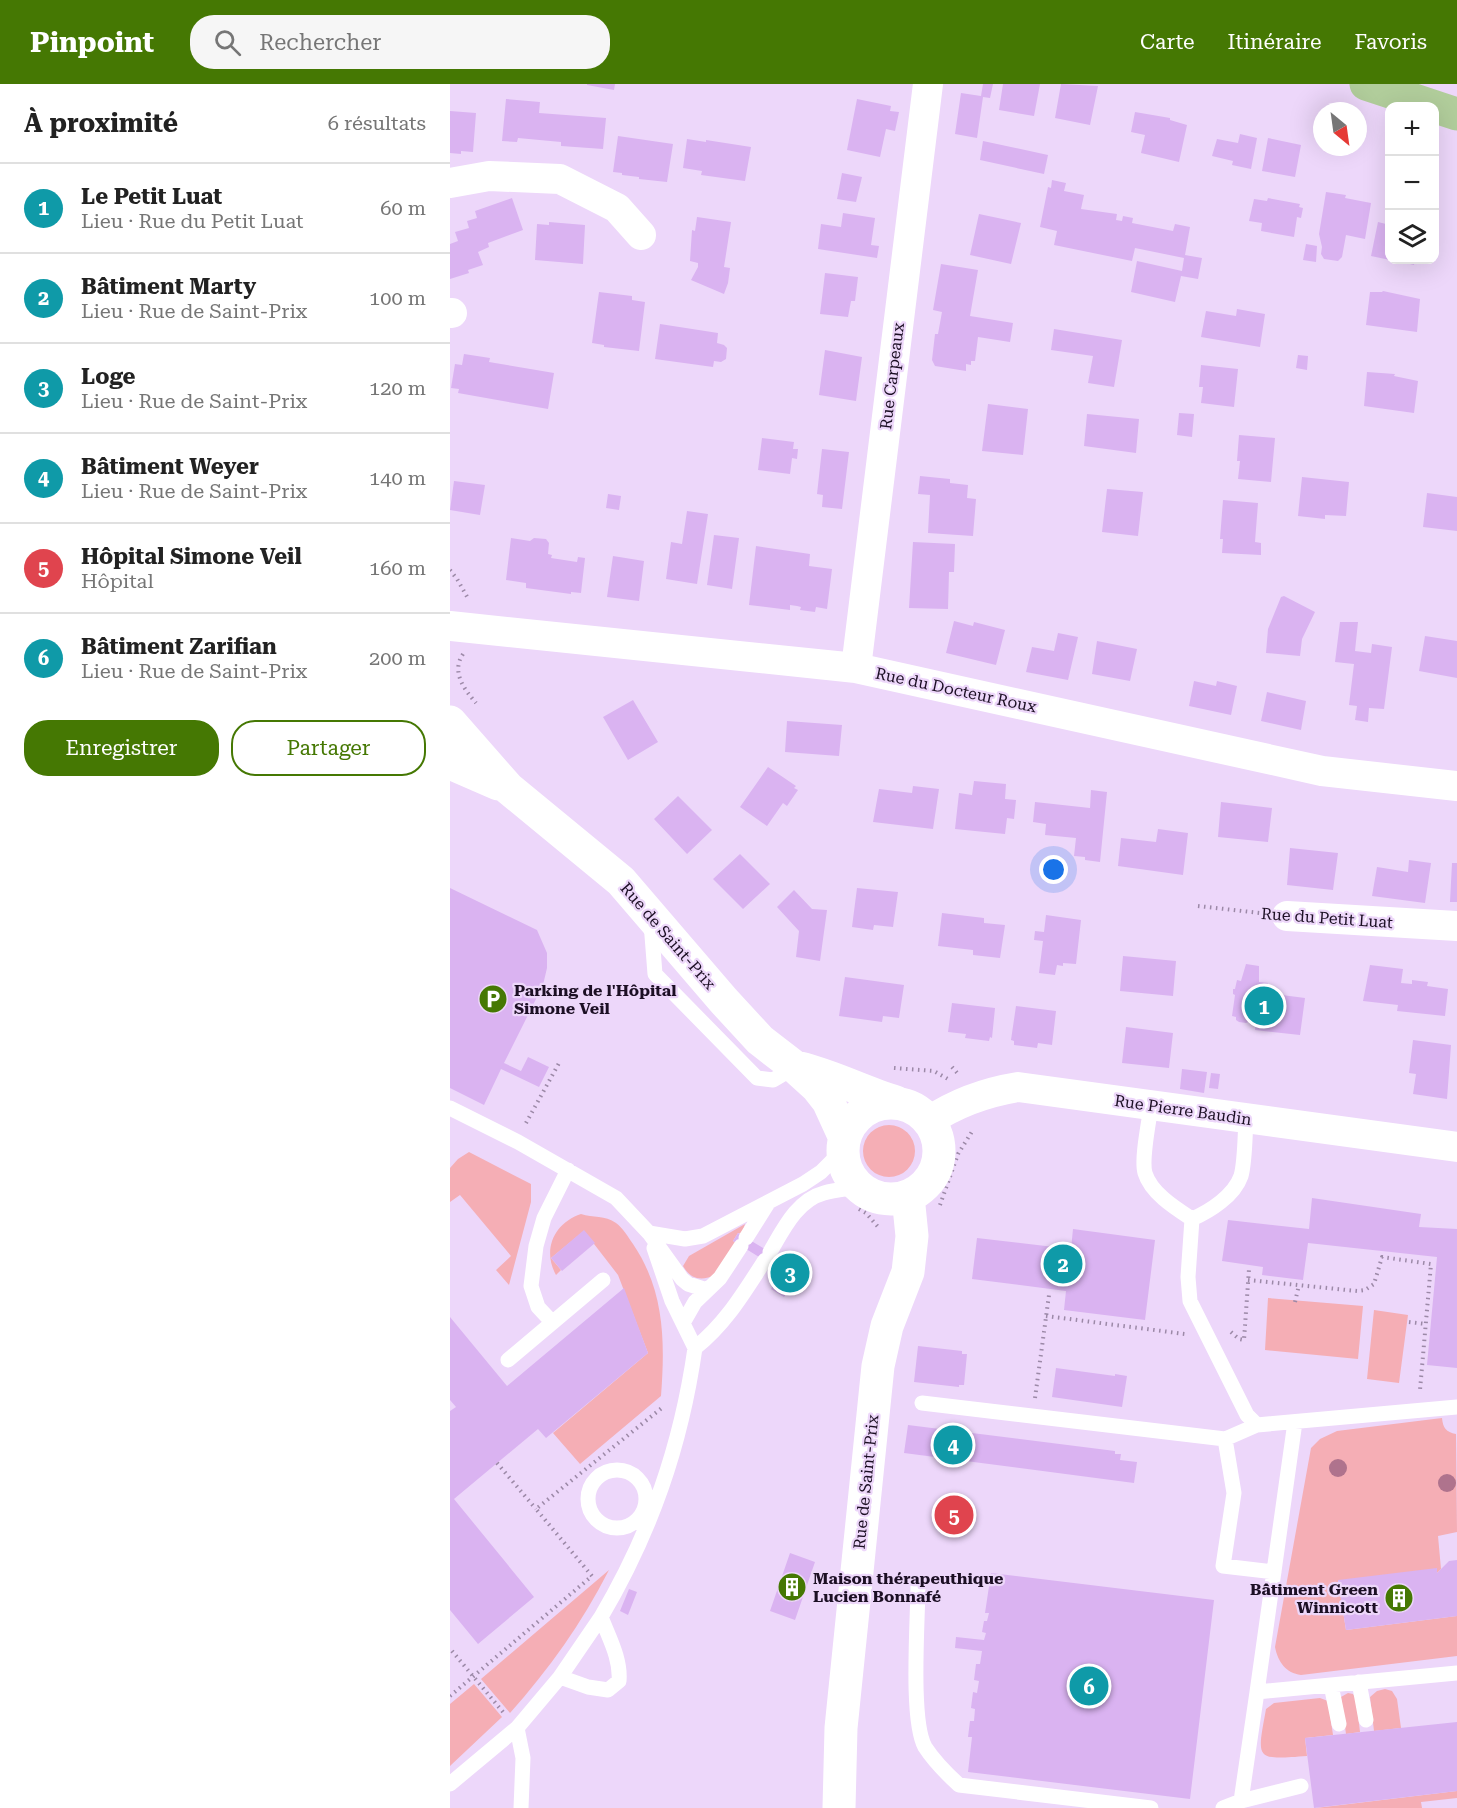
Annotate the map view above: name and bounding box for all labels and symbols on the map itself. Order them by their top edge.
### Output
north arrow [1313,102,1367,156]
street label: Rue Carpeaux [876,321,908,430]
street label: Rue du Docteur Roux [874,664,1039,717]
your location [1039,855,1068,884]
street label: Rue de Saint-Prix [616,879,720,994]
street label: Rue du Petit Luat [1260,904,1394,932]
place label: Parking de l'Hôpital Simone Veil [514,981,677,1018]
parking icon: Parking de l'Hôpital Simone Veil [477,983,509,1015]
pin: 1 [1244,984,1284,1028]
street label: Rue Pierre Baudin [1113,1091,1253,1129]
pin: 2 [1044,1242,1082,1286]
pin: 3 [770,1250,810,1296]
street label: Rue de Saint-Prix [849,1413,883,1550]
pin: 4 [934,1422,972,1468]
pin: 5 [934,1492,974,1538]
place label: Maison thérapeuthique Lucien Bonnafé [813,1569,1003,1606]
building icon: Maison thérapeuthique Lucien Bonnafé [776,1571,808,1603]
place label: Bâtiment Green Winnicott [1250,1580,1378,1617]
building icon: Bâtiment Green Winnicott [1383,1582,1415,1614]
pin: 6 [1070,1664,1108,1708]

